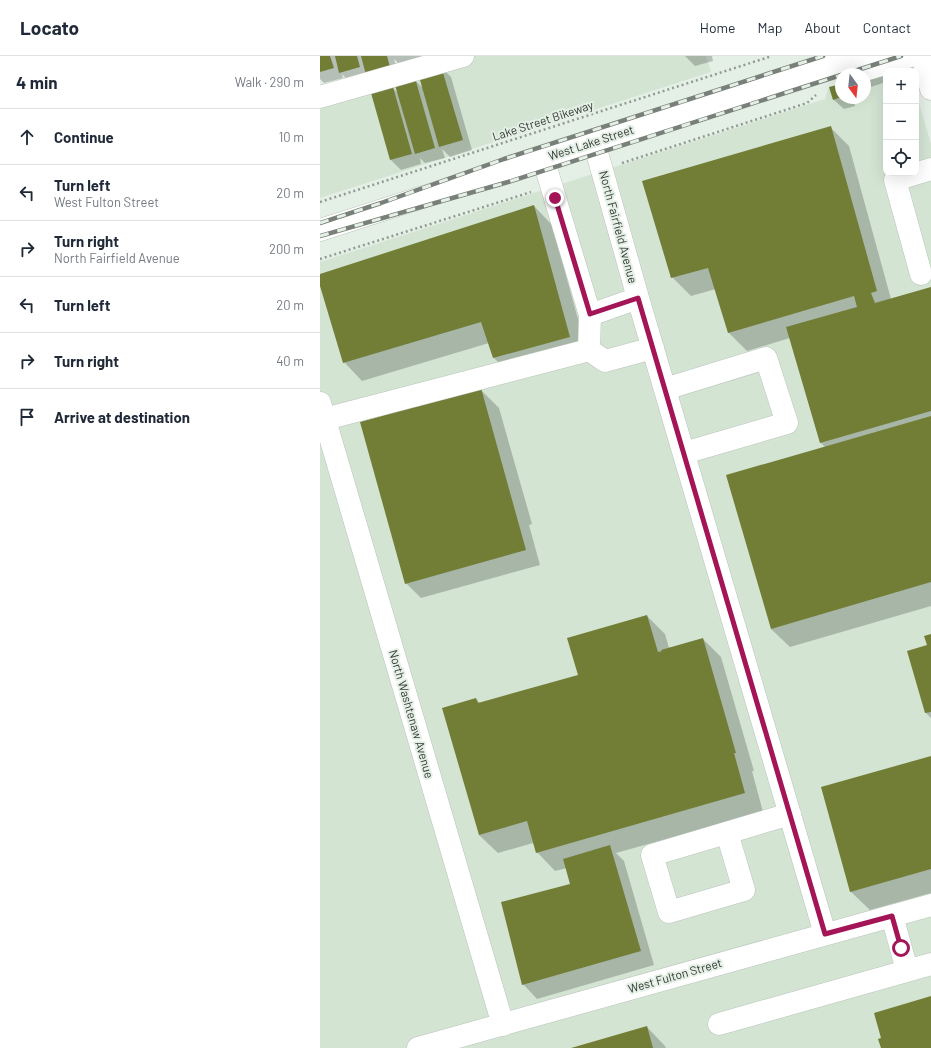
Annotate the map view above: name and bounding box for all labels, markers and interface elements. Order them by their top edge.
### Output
text: Locato [20,16,79,39]
text: Home [700,19,736,36]
text: Map [758,19,782,36]
text: About [804,19,841,36]
text: Contact [863,19,911,36]
north arrow [835,68,871,104]
map controls [883,68,919,176]
button: + [883,68,919,104]
text: 4 min [16,72,58,92]
text: Walk · 290 m [235,74,304,90]
street label: Lake Street Bikeway [490,97,595,143]
button: − [883,104,919,140]
street label: West Lake Street [546,122,635,162]
icon: ahead [16,126,38,148]
text: Continue [54,128,114,146]
text: 10 m [279,129,304,145]
button: locate [883,140,919,176]
street label: North Fairfield Avenue [597,169,641,285]
text: Turn left [54,176,110,194]
icon: left [16,182,38,204]
text: 20 m [276,185,304,201]
route end [546,189,564,207]
text: West Fulton Street [54,194,159,210]
text: Turn right [54,232,119,250]
icon: right [16,238,38,260]
text: 200 m [269,241,304,257]
text: North Fairfield Avenue [54,250,180,266]
icon: left [16,294,38,316]
text: Turn left [54,296,110,314]
text: 20 m [276,297,304,313]
icon: right [16,350,38,372]
text: Turn right [54,352,119,370]
text: 40 m [276,353,304,369]
icon: arrive [16,406,38,428]
text: Arrive at destination [54,408,190,426]
street label: North Washtenaw Avenue [387,648,437,780]
route start [892,939,910,957]
street label: West Fulton Street [626,955,723,995]

